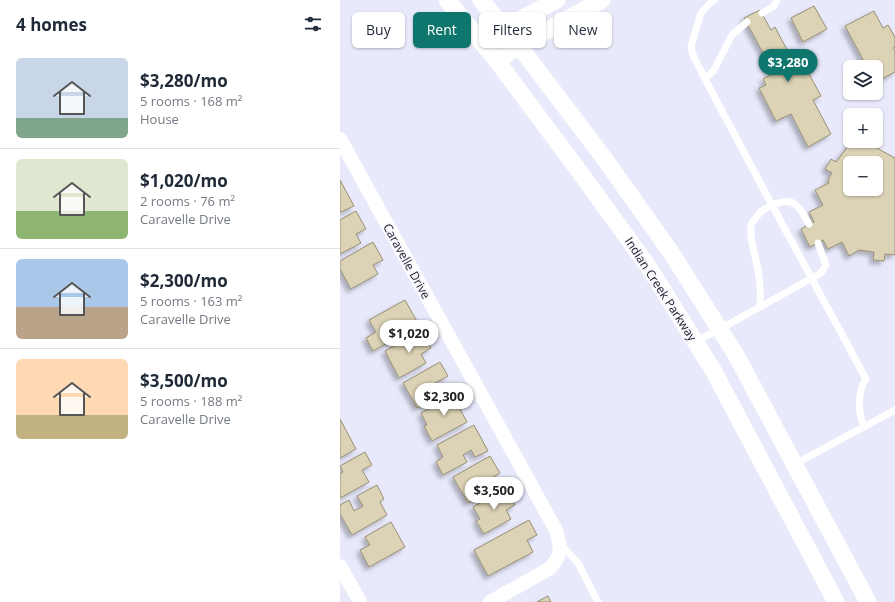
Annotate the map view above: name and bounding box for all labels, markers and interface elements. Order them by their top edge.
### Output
chip: Buy [352,12,405,48]
chip: Rent [413,12,471,48]
chip: Filters [479,12,546,48]
chip: New [554,12,612,48]
text: 4 homes [16,13,87,36]
icon: filters [302,13,324,35]
pin: $3,280 [755,49,821,83]
text: $3,280 [768,53,808,71]
map controls [843,60,883,196]
button: layers [843,60,883,100]
text: $3,280/mo [140,69,228,92]
icon: home [48,74,96,122]
text: 5 rooms · 168 m² [140,92,242,110]
button: + [843,108,883,148]
text: House [140,110,179,128]
button: − [843,156,883,196]
text: $1,020/mo [140,169,228,192]
icon: home [48,175,96,223]
text: 2 rooms · 76 m² [140,192,235,210]
text: Caravelle Drive [140,210,231,228]
street label: Caravelle Drive [379,220,435,302]
street label: Indian Creek Parkway [621,234,702,345]
text: $2,300/mo [140,269,228,292]
icon: home [48,275,96,323]
text: 5 rooms · 163 m² [140,292,242,310]
text: Caravelle Drive [140,310,231,328]
pin: $1,020 [376,320,442,354]
text: $1,020 [389,324,429,342]
text: $3,500/mo [140,369,228,392]
icon: home [48,375,96,423]
pin: $2,300 [411,383,477,417]
text: $2,300 [424,387,464,405]
text: 5 rooms · 188 m² [140,392,242,410]
text: Caravelle Drive [140,410,231,428]
pin: $3,500 [461,477,527,511]
text: $3,500 [474,481,514,499]

